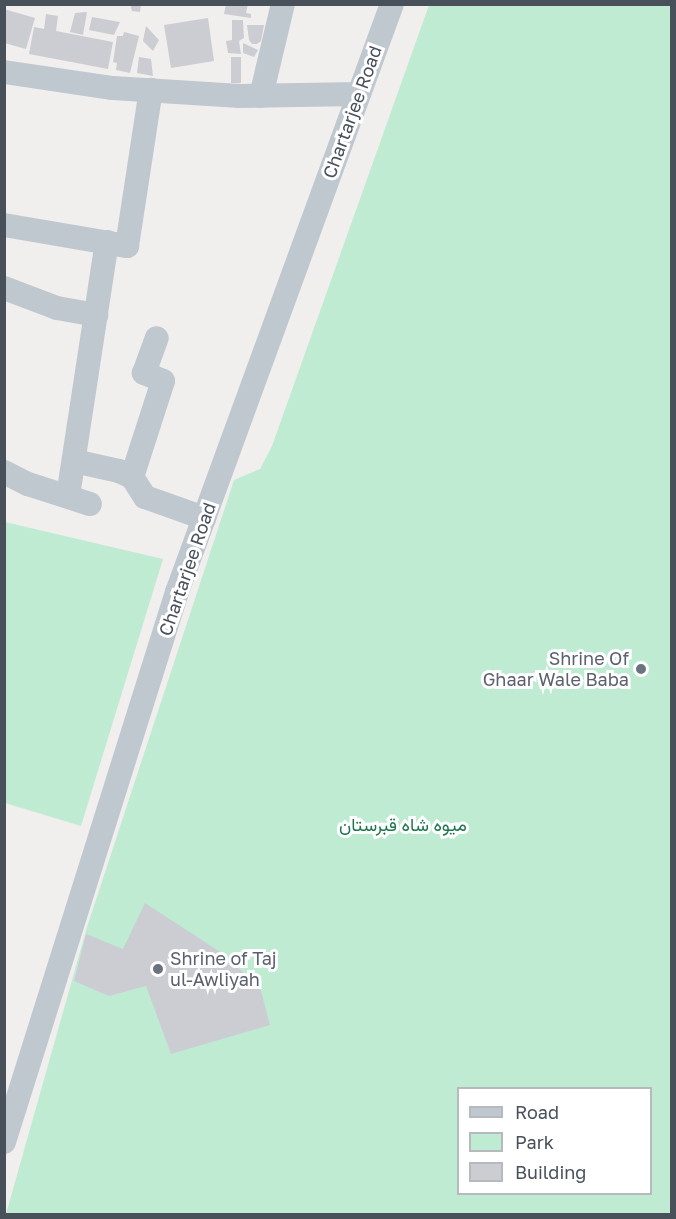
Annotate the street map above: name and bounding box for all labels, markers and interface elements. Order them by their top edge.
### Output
street label: Chartarjee Road [318,43,386,181]
street label: Chartarjee Road [154,500,220,638]
place label: Shrine Of Ghaar Wale Baba [483,648,629,690]
marker: Shrine Of Ghaar Wale Baba [634,662,648,676]
park label: میوہ شاہ قبرستان [339,813,467,835]
place label: Shrine of Taj ul-Awliyah [170,948,277,990]
marker: Shrine of Taj ul-Awliyah [151,962,165,976]
legend [457,1087,652,1195]
text: Road [515,1101,559,1123]
text: Park [515,1131,554,1153]
text: Building [515,1161,586,1183]

